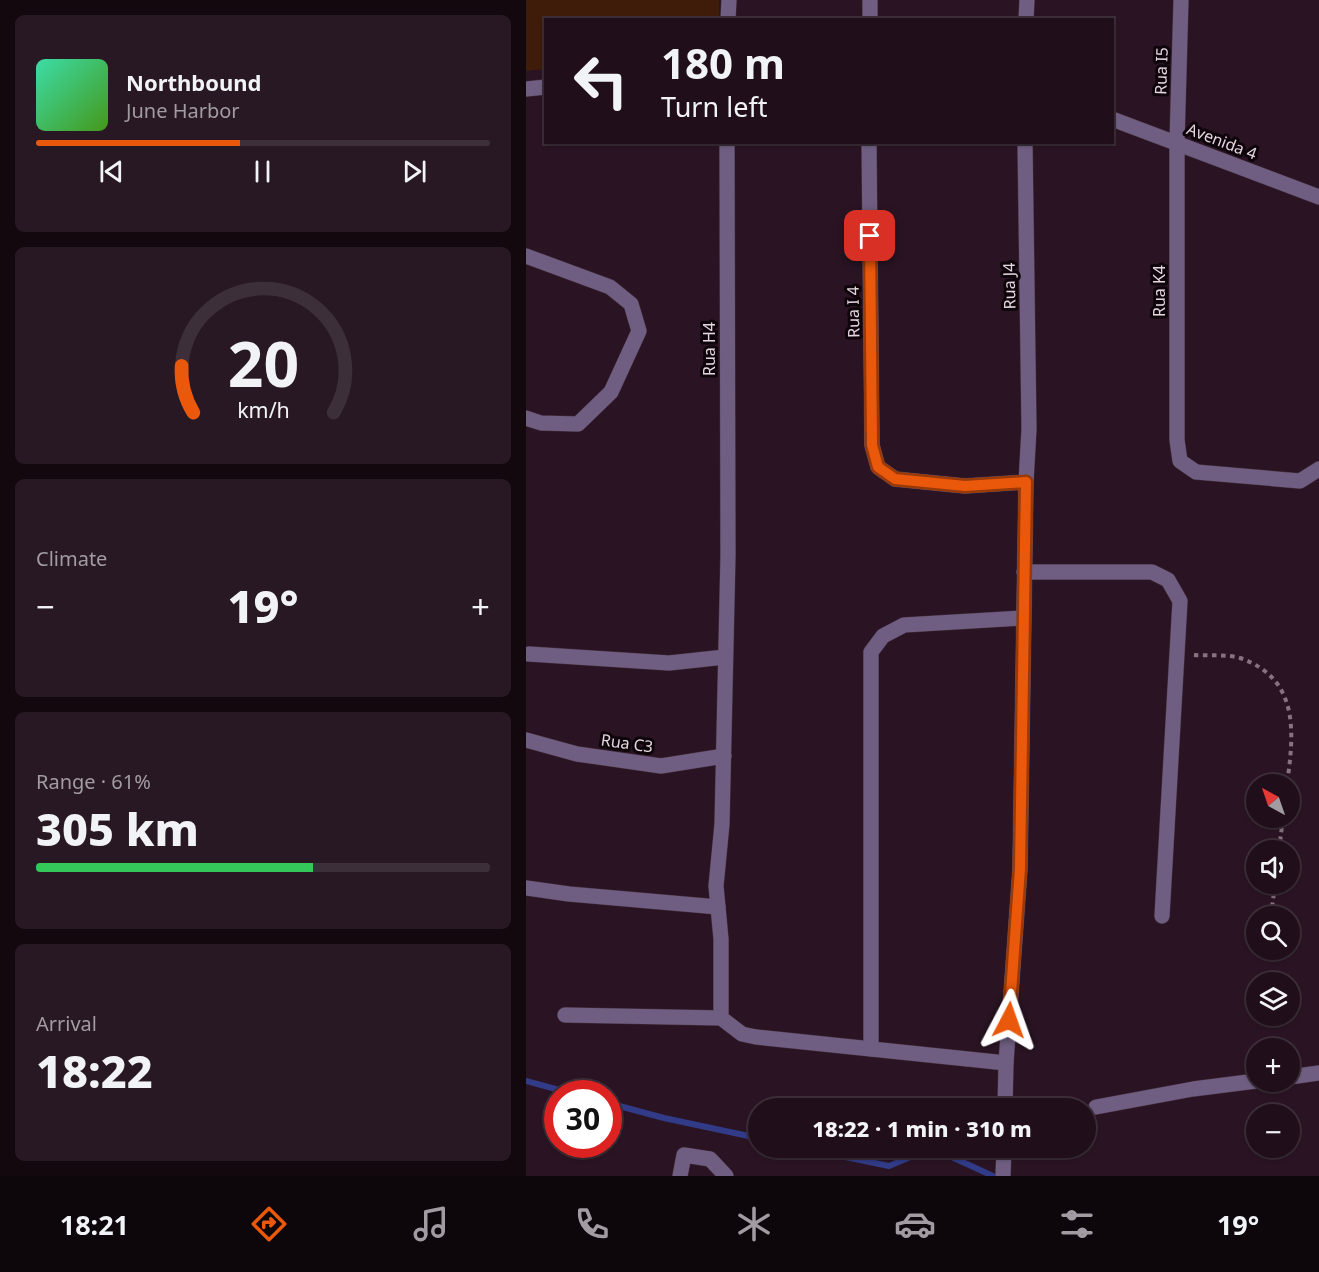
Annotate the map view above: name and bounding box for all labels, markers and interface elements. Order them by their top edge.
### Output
text: 180 m [661,34,785,91]
icon: left [562,42,640,120]
street label: Rua I5 [1149,47,1173,95]
text: Northbound [126,67,261,97]
text: Turn left [661,88,767,125]
text: June Harbor [126,97,240,124]
street label: Avenida 4 [1184,118,1260,164]
icon: previous [95,155,128,188]
icon: pause [246,155,279,188]
icon: next [398,155,431,188]
pin [844,210,895,261]
icon: arrive [853,219,886,252]
street label: Rua J4 [998,263,1020,309]
street label: Rua K4 [1148,265,1170,317]
street label: Rua I 4 [842,286,864,338]
text: 20 [227,320,299,405]
street label: Rua H4 [698,322,720,376]
text: km/h [237,395,289,424]
text: Climate [36,545,107,572]
text: 19° [227,575,299,636]
text: − [36,584,55,629]
text: + [471,584,490,629]
street label: Rua C3 [600,728,654,758]
text: Range · 61% [36,768,151,795]
north arrow [1246,774,1300,828]
map controls [1246,774,1300,1158]
text: 305 km [36,798,199,859]
button: sound [1246,840,1300,894]
button: search [1246,906,1300,960]
button: layers [1246,972,1300,1026]
position arrow [977,988,1041,1052]
text: Arrival [36,1010,97,1037]
button: + [1246,1038,1300,1092]
text: 18:22 [36,1040,153,1101]
speed limit sign: 30 [544,1080,622,1158]
button: − [1246,1104,1300,1158]
text: 18:22 · 1 min · 310 m [812,1113,1032,1143]
icon: directions [248,1203,290,1245]
icon: music [410,1203,452,1245]
icon: phone [571,1203,613,1245]
icon: climate [733,1203,775,1245]
icon: car [894,1203,936,1245]
icon: filters [1056,1203,1098,1245]
text: 18:21 [60,1206,129,1243]
text: 19° [1217,1206,1259,1243]

